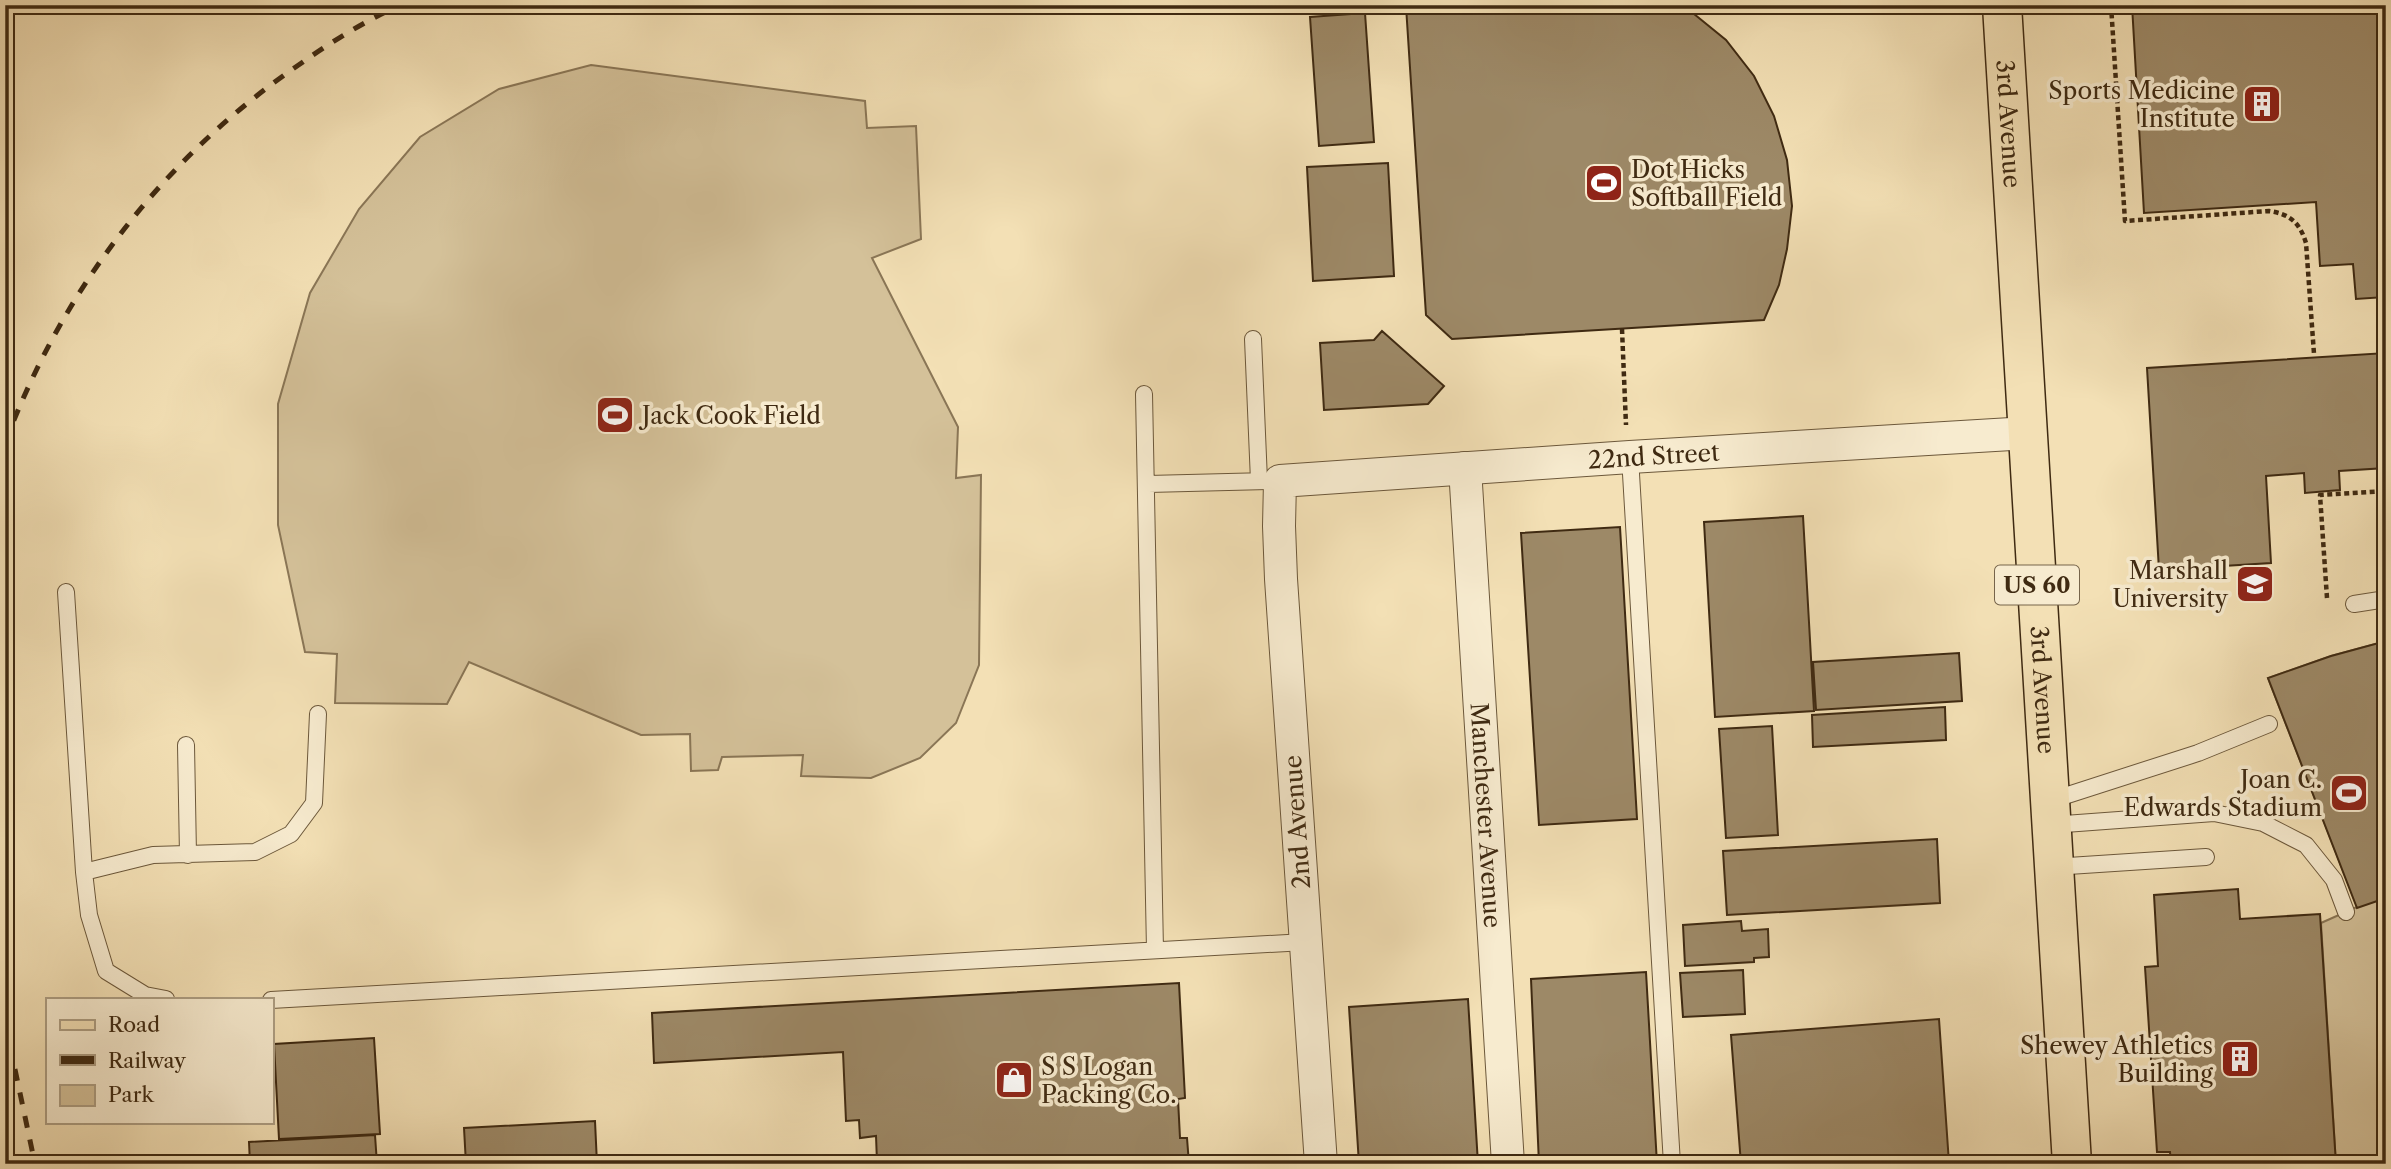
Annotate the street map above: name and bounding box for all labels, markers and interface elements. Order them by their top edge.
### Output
street label: 3rd Avenue [1991,59,2028,189]
place label: Sports Medicine Institute [2048,76,2235,133]
building icon: Sports Medicine Institute [2241,83,2283,125]
place label: Dot Hicks Softball Field [1631,155,1783,212]
sports icon: Dot Hicks Softball Field [1583,162,1625,204]
sports icon: Jack Cook Field [594,394,636,436]
place label: Jack Cook Field [638,401,821,430]
street label: 22nd Street [1587,437,1721,474]
place label: Marshall University [2113,556,2229,613]
school or university icon: Marshall University [2234,563,2276,605]
road number: US 60 [1995,566,2079,604]
street label: 3rd Avenue [2025,625,2062,755]
street label: Manchester Avenue [1465,702,1508,929]
street label: 2nd Avenue [1278,754,1316,890]
place label: Joan C. Edwards Stadium [2123,765,2322,822]
sports icon: Joan C. Edwards Stadium [2328,772,2370,814]
legend [46,998,273,1124]
text: Road [108,1012,160,1037]
place label: Shewey Athletics Building [2020,1031,2213,1088]
building icon: Shewey Athletics Building [2219,1038,2261,1080]
text: Railway [108,1048,186,1073]
place label: S S Logan Packing Co. [1041,1052,1177,1109]
shop icon: S S Logan Packing Co. [993,1059,1035,1101]
text: Park [108,1082,154,1107]

